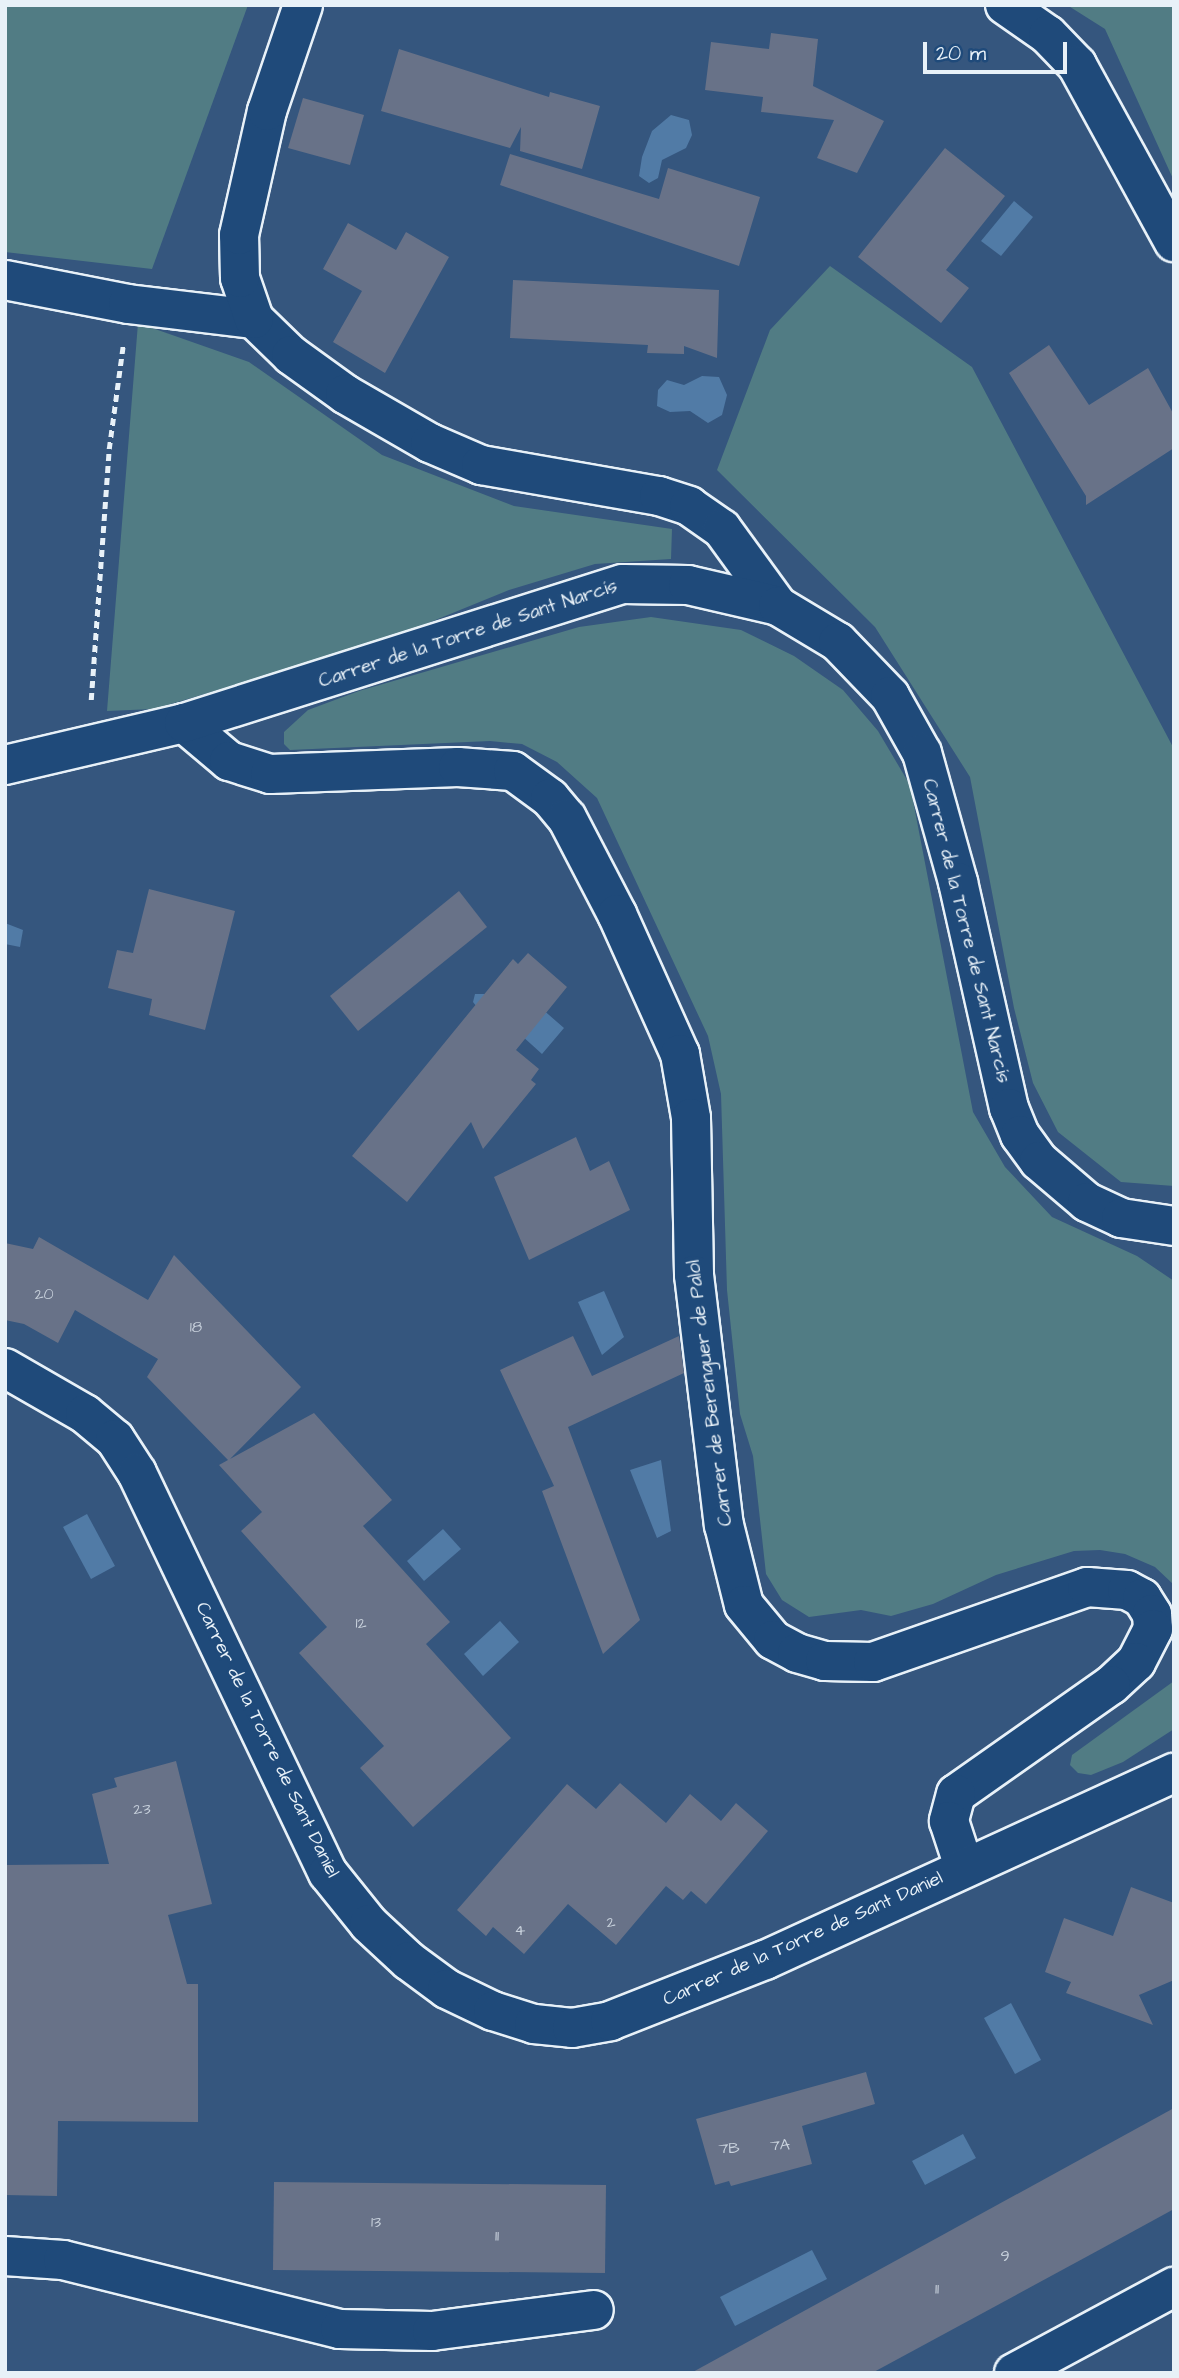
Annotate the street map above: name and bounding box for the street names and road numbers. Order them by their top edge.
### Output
street label: Carrer de la Torre de Sant Narcís [316,575,620,693]
street label: Carrer de la Torre de Sant Narcís [917,777,1015,1085]
street label: Carrer de Berenguer de Palol [682,1259,738,1527]
street label: Carrer de la Torre de Sant Daniel [190,1599,344,1881]
street label: Carrer de la Torre de Sant Daniel [660,1867,946,2011]

